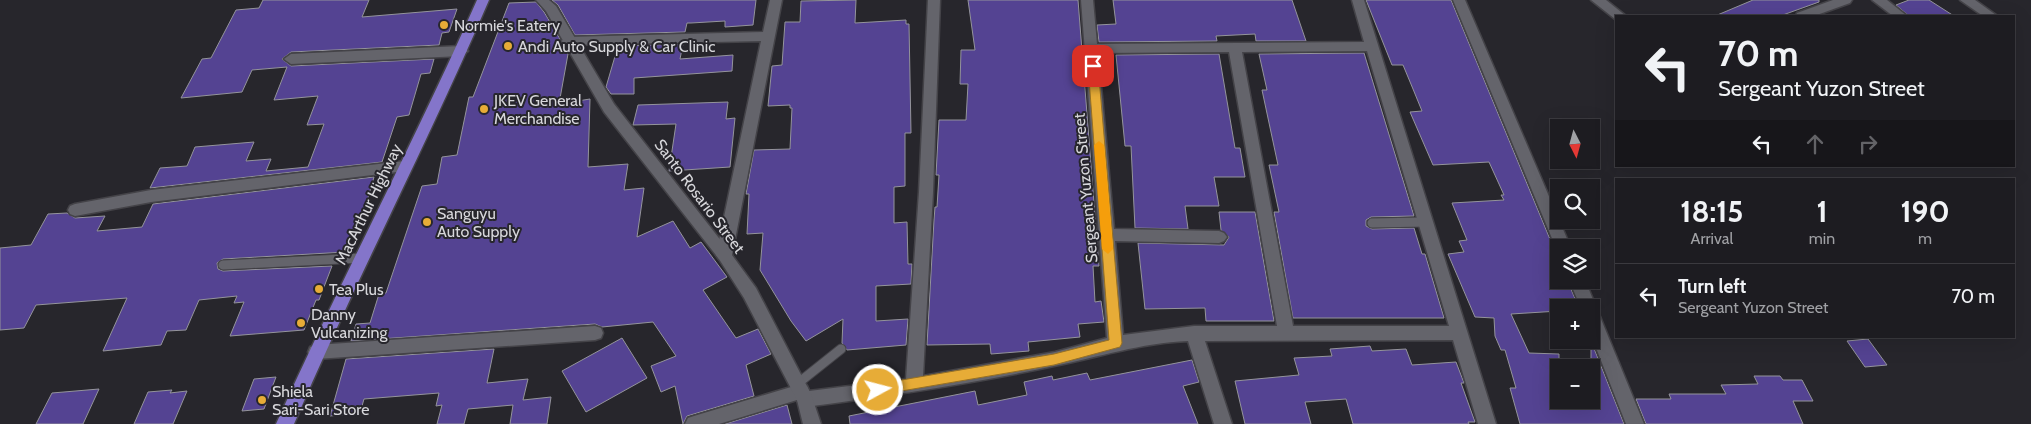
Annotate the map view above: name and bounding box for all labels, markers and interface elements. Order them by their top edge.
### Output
place label: Normie's Eatery [454,16,560,35]
marker: Normie's Eatery [438,19,450,31]
text: 70 m [1718,32,1799,75]
icon: left [1635,35,1700,100]
place label: Andi Auto Supply & Car Clinic [518,37,715,56]
marker: Andi Auto Supply & Car Clinic [502,40,514,52]
pin [1072,45,1114,87]
icon: arrive [1079,52,1107,80]
text: Sergeant Yuzon Street [1718,75,1925,102]
place label: JKEV General Merchandise [493,91,582,128]
marker: JKEV General Merchandise [478,103,490,115]
street label: Sergeant Yuzon Street [1069,112,1102,264]
north arrow [1550,119,1600,169]
map controls [1550,119,1600,409]
icon: left [1748,130,1776,158]
icon: ahead [1801,130,1829,158]
icon: right [1854,130,1882,158]
street label: Santo Rosario Street [650,135,749,258]
street label: MacArthur Highway [331,141,406,268]
button: search [1550,179,1600,229]
text: 18:15 [1680,193,1743,230]
text: 1 [1816,193,1827,230]
text: 190 [1900,193,1950,230]
place label: Sanguyu Auto Supply [437,204,520,241]
marker: Sanguyu Auto Supply [421,216,433,228]
text: Arrival [1691,229,1733,248]
text: min [1809,229,1835,248]
text: m [1918,229,1932,248]
button: layers [1550,239,1600,289]
text: Turn left [1678,275,1746,298]
place label: Tea Plus [329,280,384,299]
icon: left [1635,282,1663,310]
marker: Tea Plus [313,283,325,295]
text: 70 m [1951,285,1995,308]
text: Sergeant Yuzon Street [1678,298,1828,317]
button: + [1550,299,1600,349]
place label: Danny Vulcanizing [311,305,388,342]
marker: Danny Vulcanizing [295,317,307,329]
button: − [1550,359,1600,409]
position arrow [851,363,903,415]
place label: Shiela Sari-Sari Store [272,382,369,419]
marker: Shiela Sari-Sari Store [256,394,268,406]

